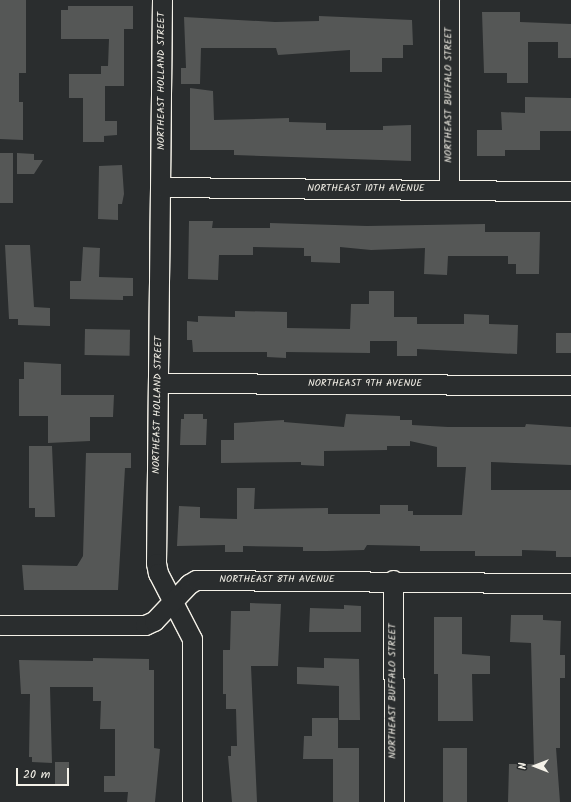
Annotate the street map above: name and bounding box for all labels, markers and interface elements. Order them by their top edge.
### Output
street label: NORTHEAST HOLLAND STREET [156,12,168,150]
street label: NORTHEAST BUFFALO STREET [443,27,455,163]
street label: NORTHEAST 10TH AVENUE [307,183,425,195]
street label: NORTHEAST HOLLAND STREET [151,336,165,474]
street label: NORTHEAST 9TH AVENUE [308,378,422,390]
street label: NORTHEAST 8TH AVENUE [219,574,335,586]
street label: NORTHEAST BUFFALO STREET [387,623,399,759]
north arrow [515,746,555,786]
scale bar [18,760,71,786]
text: N [514,763,532,769]
text: 20 m [23,765,50,784]

